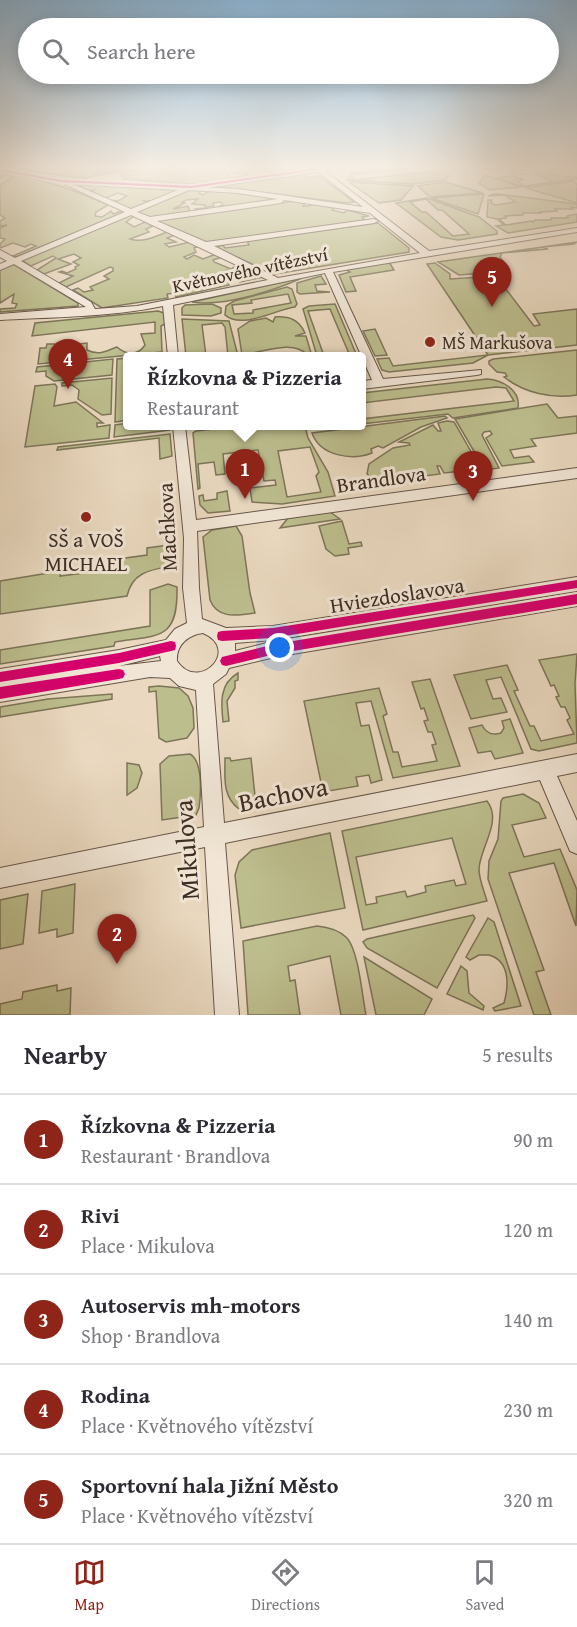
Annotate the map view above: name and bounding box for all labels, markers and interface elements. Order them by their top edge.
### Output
search box [18,18,559,84]
icon: search [39,35,72,68]
text: Search here [87,35,196,67]
street label: Květnového vítězství [170,240,331,300]
pin: 5 [472,258,512,307]
place label: MŠ Markušova [442,329,553,356]
marker: MŠ Markušova [423,335,437,349]
pin: 4 [48,340,88,389]
popup [123,352,366,430]
text: Řízkovna & Pizzeria [147,361,342,393]
text: Restaurant [147,393,239,422]
pin: 1 [226,450,264,499]
pin: 3 [454,452,492,501]
street label: Brandlova [335,457,428,501]
street label: Machkova [149,482,185,572]
marker: SŠ a VOŠ MICHAEL [79,510,93,524]
place label: SŠ a VOŠ MICHAEL [45,524,127,579]
street label: Hviezdoslavova [328,569,466,621]
your location [265,633,294,662]
street label: Bachova [235,766,332,822]
street label: Mikulova [163,798,209,902]
pin: 2 [98,914,136,964]
text: Nearby [24,1035,107,1074]
text: 5 results [482,1040,553,1069]
text: Řízkovna & Pizzeria [81,1109,276,1141]
text: 1 [38,1125,49,1154]
text: 90 m [513,1125,553,1154]
text: Restaurant · Brandlova [81,1141,270,1170]
text: Rivi [81,1199,120,1231]
text: 2 [38,1215,49,1244]
text: 120 m [503,1215,553,1244]
text: Place · Mikulova [81,1231,215,1260]
text: Autoservis mh-motors [81,1289,300,1321]
text: 3 [38,1305,49,1334]
text: 140 m [503,1305,553,1334]
text: Shop · Brandlova [81,1321,220,1350]
text: Rodina [81,1379,150,1411]
text: 4 [38,1395,49,1424]
text: 230 m [503,1395,553,1424]
text: Place · Květnového vítězství [81,1411,313,1440]
text: Sportovní hala Jižní Město [81,1469,338,1501]
text: 5 [38,1485,49,1514]
text: 320 m [503,1485,553,1514]
text: Place · Květnového vítězství [81,1501,313,1530]
tab: Map [73,1556,106,1616]
tab: Directions [251,1556,320,1616]
tab: Saved [465,1556,504,1616]

